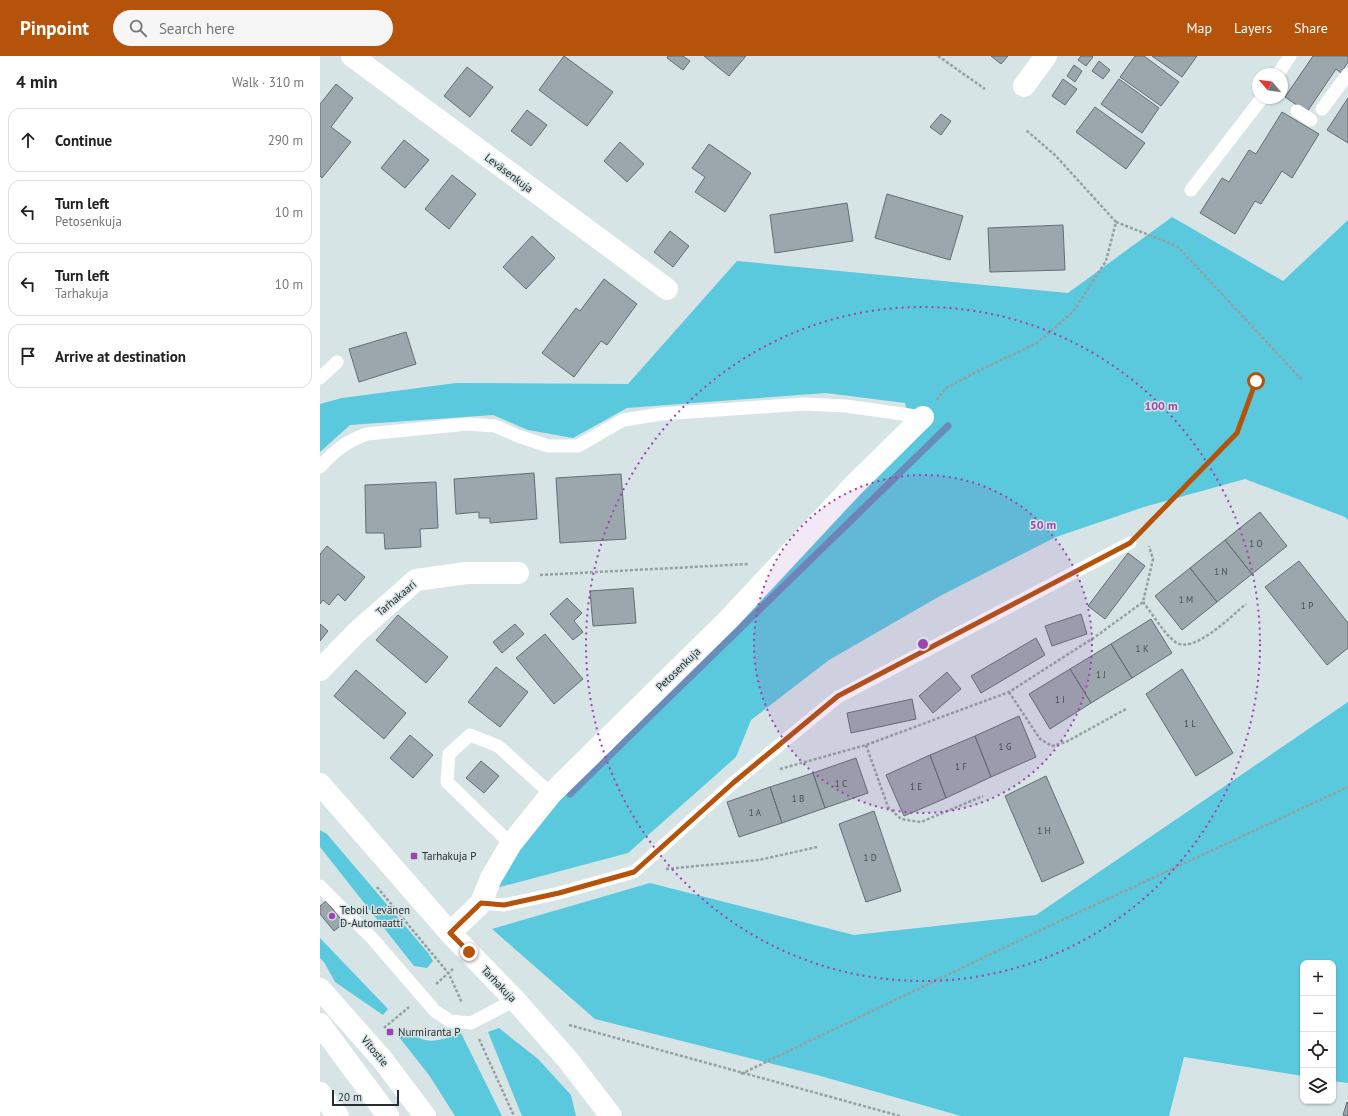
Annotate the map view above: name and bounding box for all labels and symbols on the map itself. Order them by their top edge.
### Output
north arrow [1252,68,1288,104]
street label: Leväsenkuja [482,150,536,196]
route start [1247,372,1265,390]
text: 100 m [1144,398,1178,413]
text: 50 m [1030,517,1056,532]
house number: 1 O [1249,538,1263,549]
house number: 1 N [1214,566,1228,577]
street label: Tarhakaari [373,577,419,619]
house number: 1 M [1179,594,1193,605]
house number: 1 P [1301,600,1313,611]
centre of rings [916,637,930,651]
house number: 1 K [1136,643,1149,654]
street label: Petosenkuja [653,644,703,694]
house number: 1 J [1096,669,1106,680]
house number: 1 I [1055,694,1065,705]
house number: 1 L [1184,718,1196,729]
house number: 1 G [999,741,1011,752]
house number: 1 F [955,761,967,772]
house number: 1 C [835,778,847,789]
house number: 1 E [910,781,922,792]
house number: 1 B [792,793,804,804]
house number: 1 A [749,807,762,818]
house number: 1 H [1037,825,1051,836]
place label: Tarhakuja P [422,849,476,863]
marker: Tarhakuja P [409,851,419,861]
house number: 1 D [863,852,877,863]
place label: Teboil Levänen D-Automaatti [340,903,410,930]
marker: Teboil Levänen D-Automaatti [327,911,337,921]
route end [460,943,478,961]
street label: Tarhakuja [478,963,520,1005]
place label: Nurmiranta P [398,1025,460,1039]
marker: Nurmiranta P [385,1027,395,1037]
street label: Vitostie [358,1032,392,1069]
scale bar [332,1088,399,1107]

